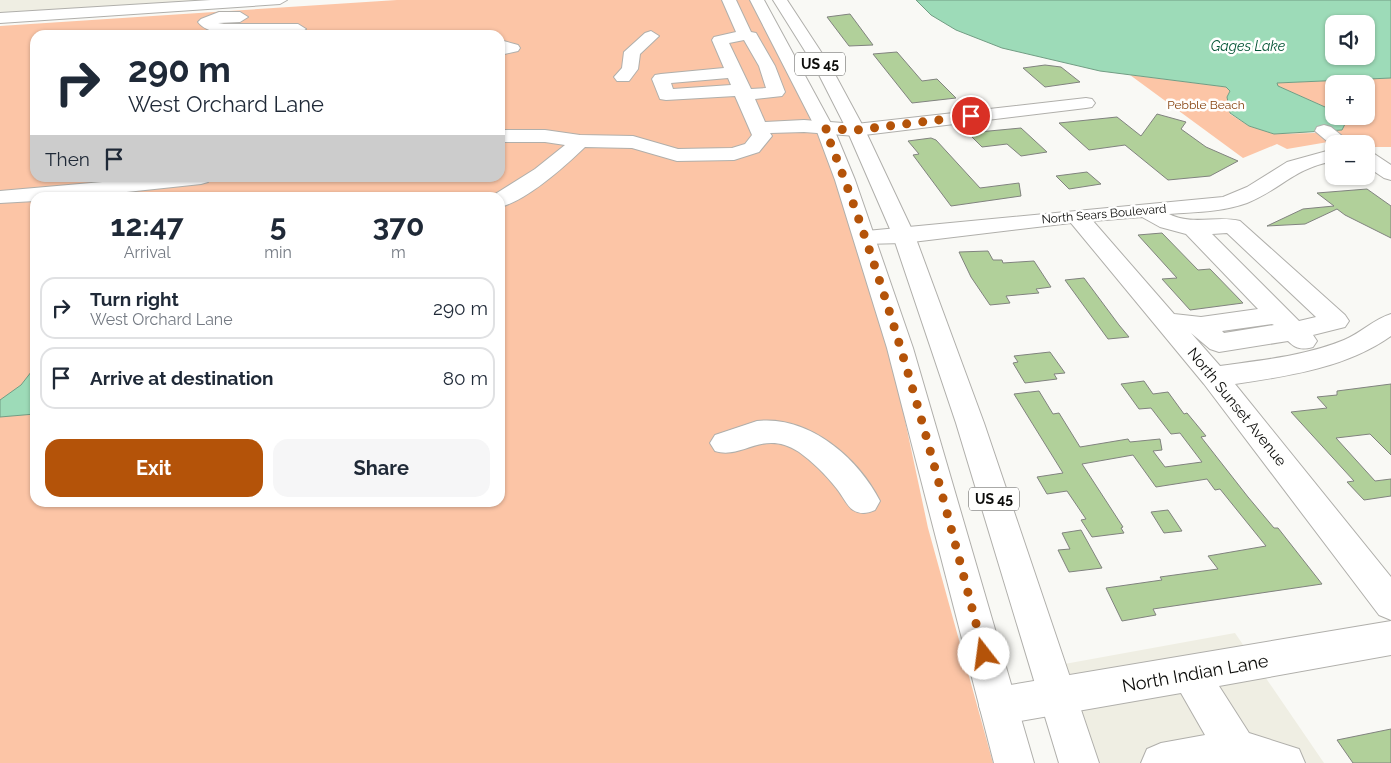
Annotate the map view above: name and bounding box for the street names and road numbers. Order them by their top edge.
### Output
road number: US 45 [795,52,845,76]
street label: North Sears Boulevard [1041,202,1167,226]
street label: North Sunset Avenue [1184,344,1290,470]
road number: US 45 [969,488,1019,510]
street label: North Indian Lane [1120,650,1270,696]

